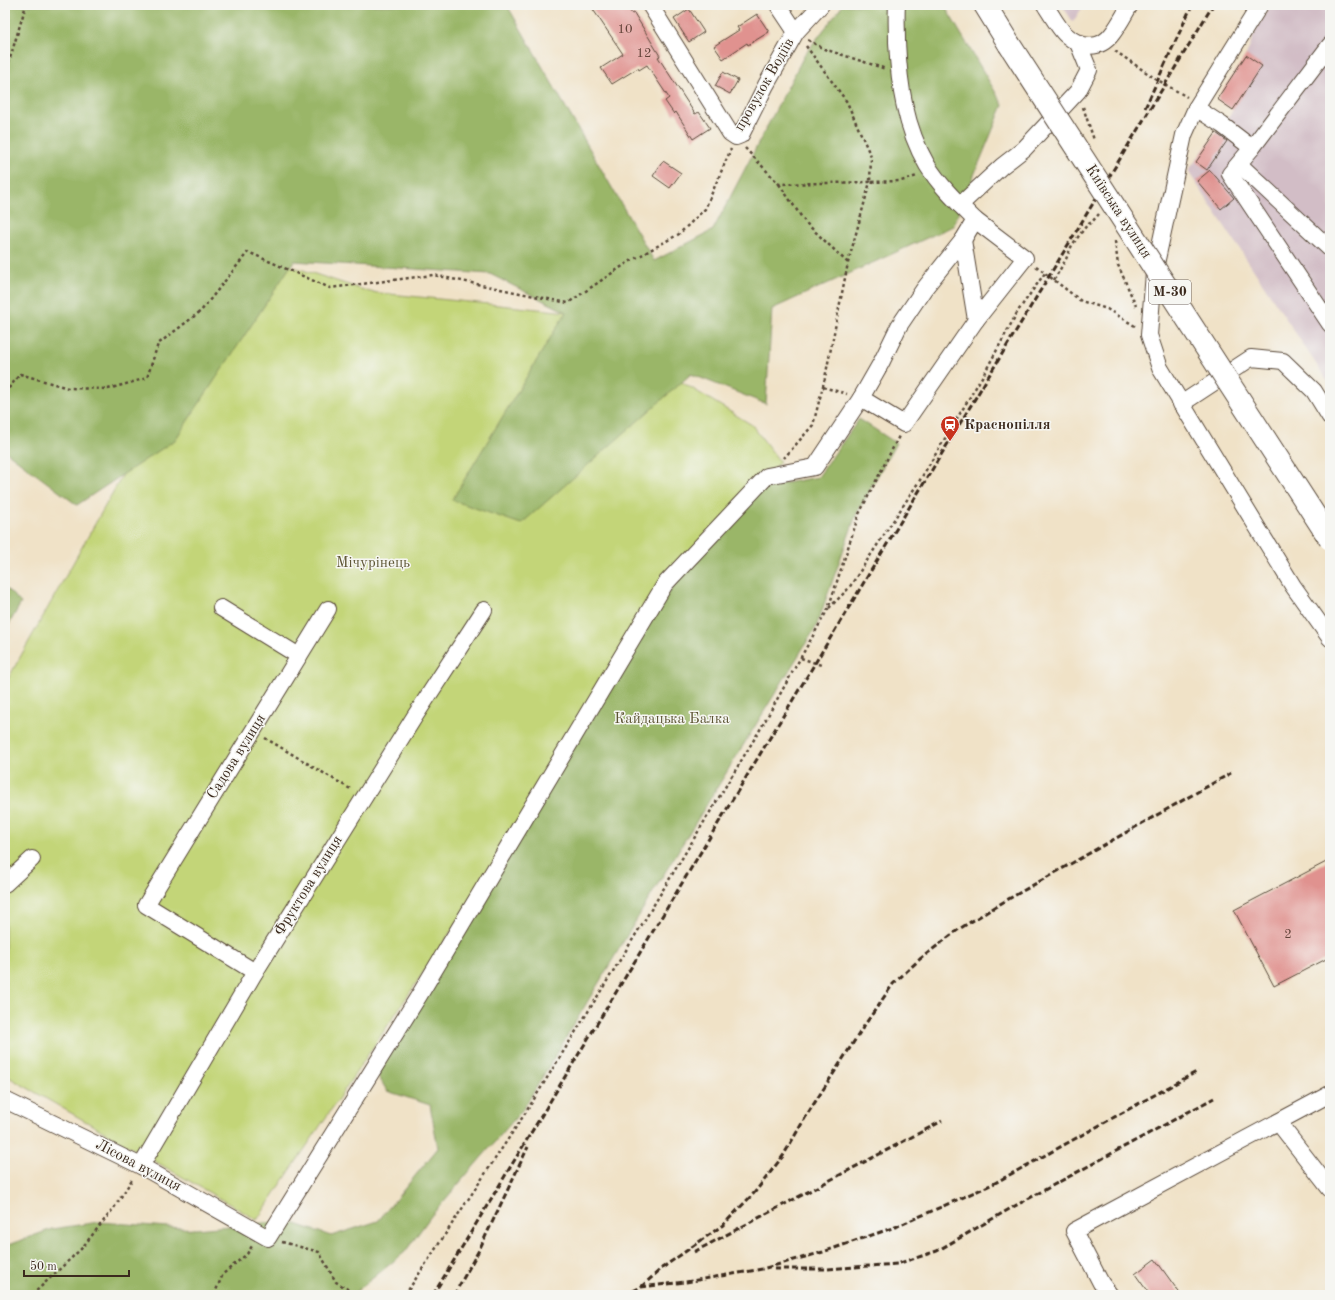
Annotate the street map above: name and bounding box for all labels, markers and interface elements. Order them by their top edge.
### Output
house number: 10 [617,23,633,36]
street label: провулок Водіїв [732,36,798,134]
house number: 12 [636,47,652,60]
street label: Київська вулиця [1082,163,1154,262]
road number: М-30 [1149,280,1191,304]
station icon: Краснопілля [939,414,961,442]
place label: Краснопілля [964,418,1051,433]
park label: Мічурінець [336,556,410,571]
street label: Садова вулиця [205,712,269,802]
park label: Кайдацька Балка [614,712,730,727]
street label: Фруктова вулиця [272,833,346,939]
house number: 2 [1284,928,1292,941]
street label: Лісова вулиця [93,1137,183,1195]
scale bar [24,1252,129,1278]
text: 50 m [30,1260,57,1273]

